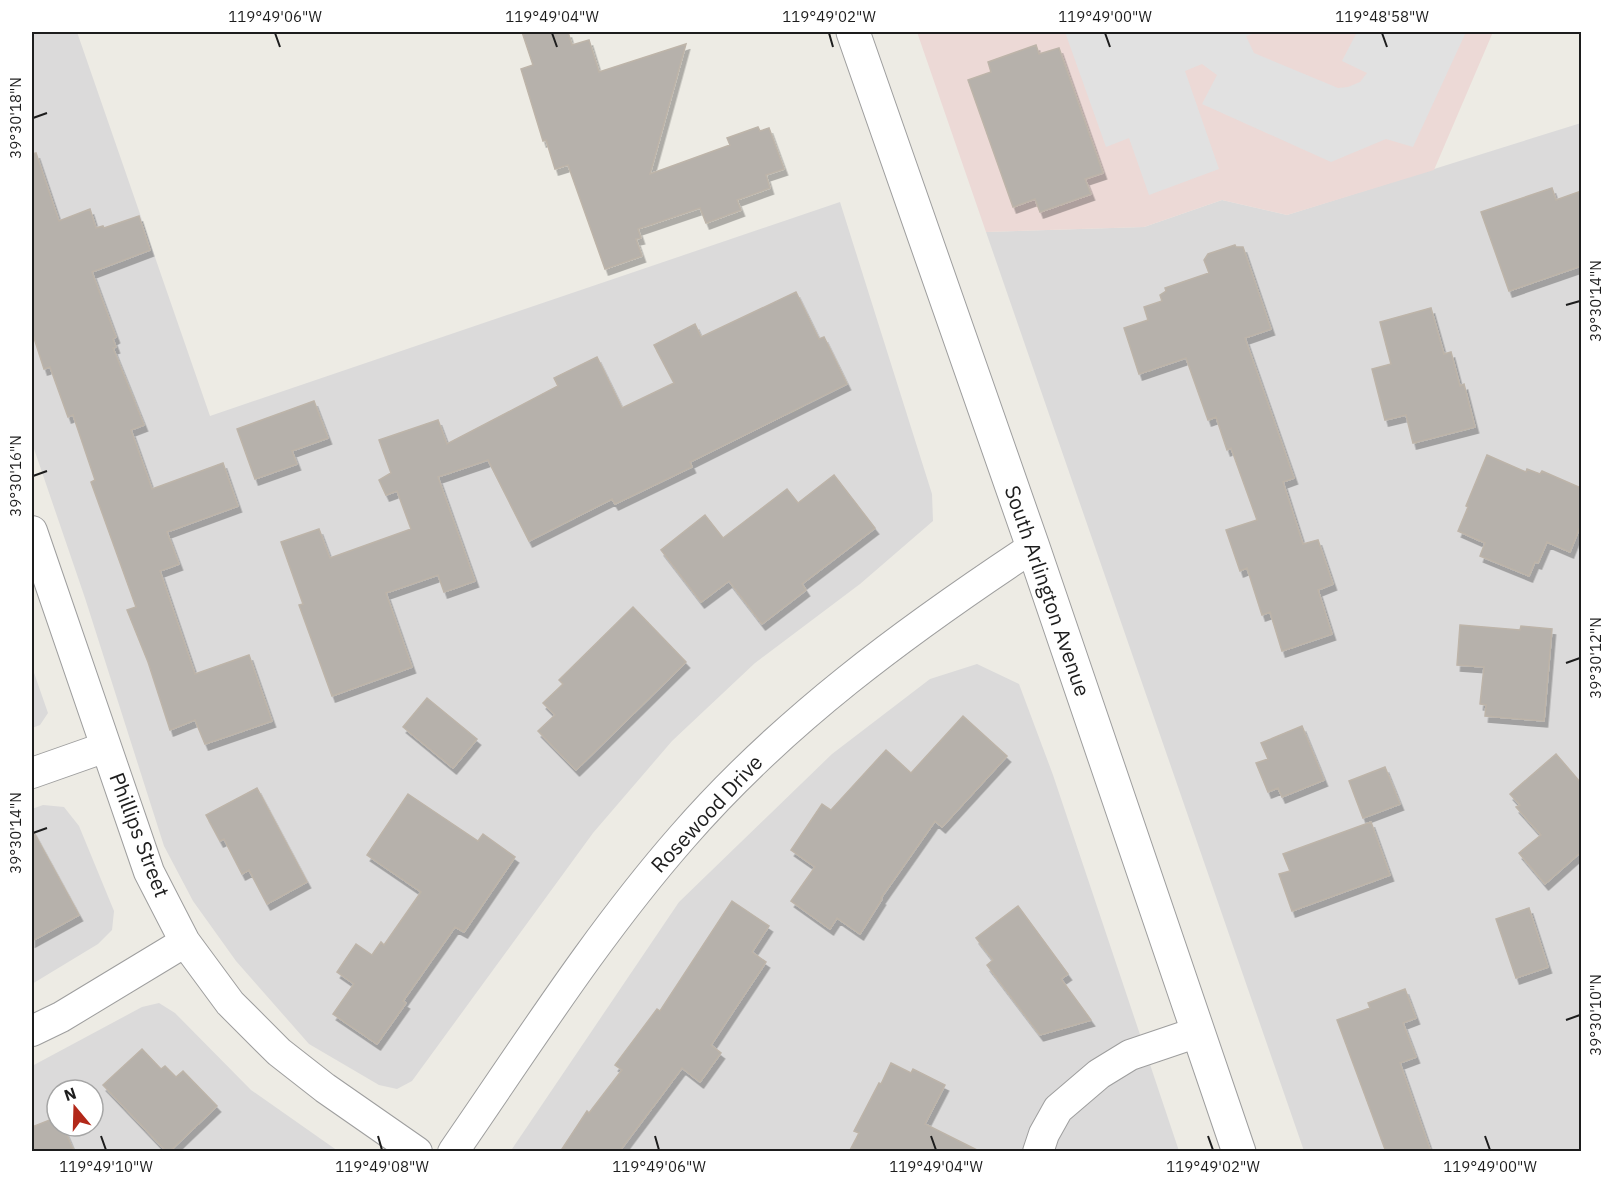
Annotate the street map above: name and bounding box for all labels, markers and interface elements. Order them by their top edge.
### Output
text: 119°49'06"W [228,7,322,26]
text: 119°49'04"W [505,7,599,26]
text: 119°49'02"W [782,7,876,26]
text: 119°49'00"W [1058,7,1152,26]
text: 119°48'58"W [1335,7,1429,26]
text: 39°30'18"N [6,77,25,159]
text: 39°30'14"N [1586,260,1605,342]
text: 39°30'16"N [6,435,25,517]
street label: South Arlington Avenue [999,481,1097,700]
text: 39°30'12"N [1586,617,1605,699]
street label: Rosewood Drive [644,748,768,878]
street label: Phillips Street [103,768,177,901]
text: 39°30'14"N [6,792,25,874]
text: 39°30'10"N [1586,974,1605,1056]
north arrow [45,1078,105,1138]
text: N [61,1082,79,1105]
text: 119°49'10"W [59,1157,153,1176]
text: 119°49'08"W [335,1157,429,1176]
text: 119°49'06"W [612,1157,706,1176]
text: 119°49'04"W [889,1157,983,1176]
text: 119°49'02"W [1166,1157,1260,1176]
text: 119°49'00"W [1443,1157,1537,1176]

